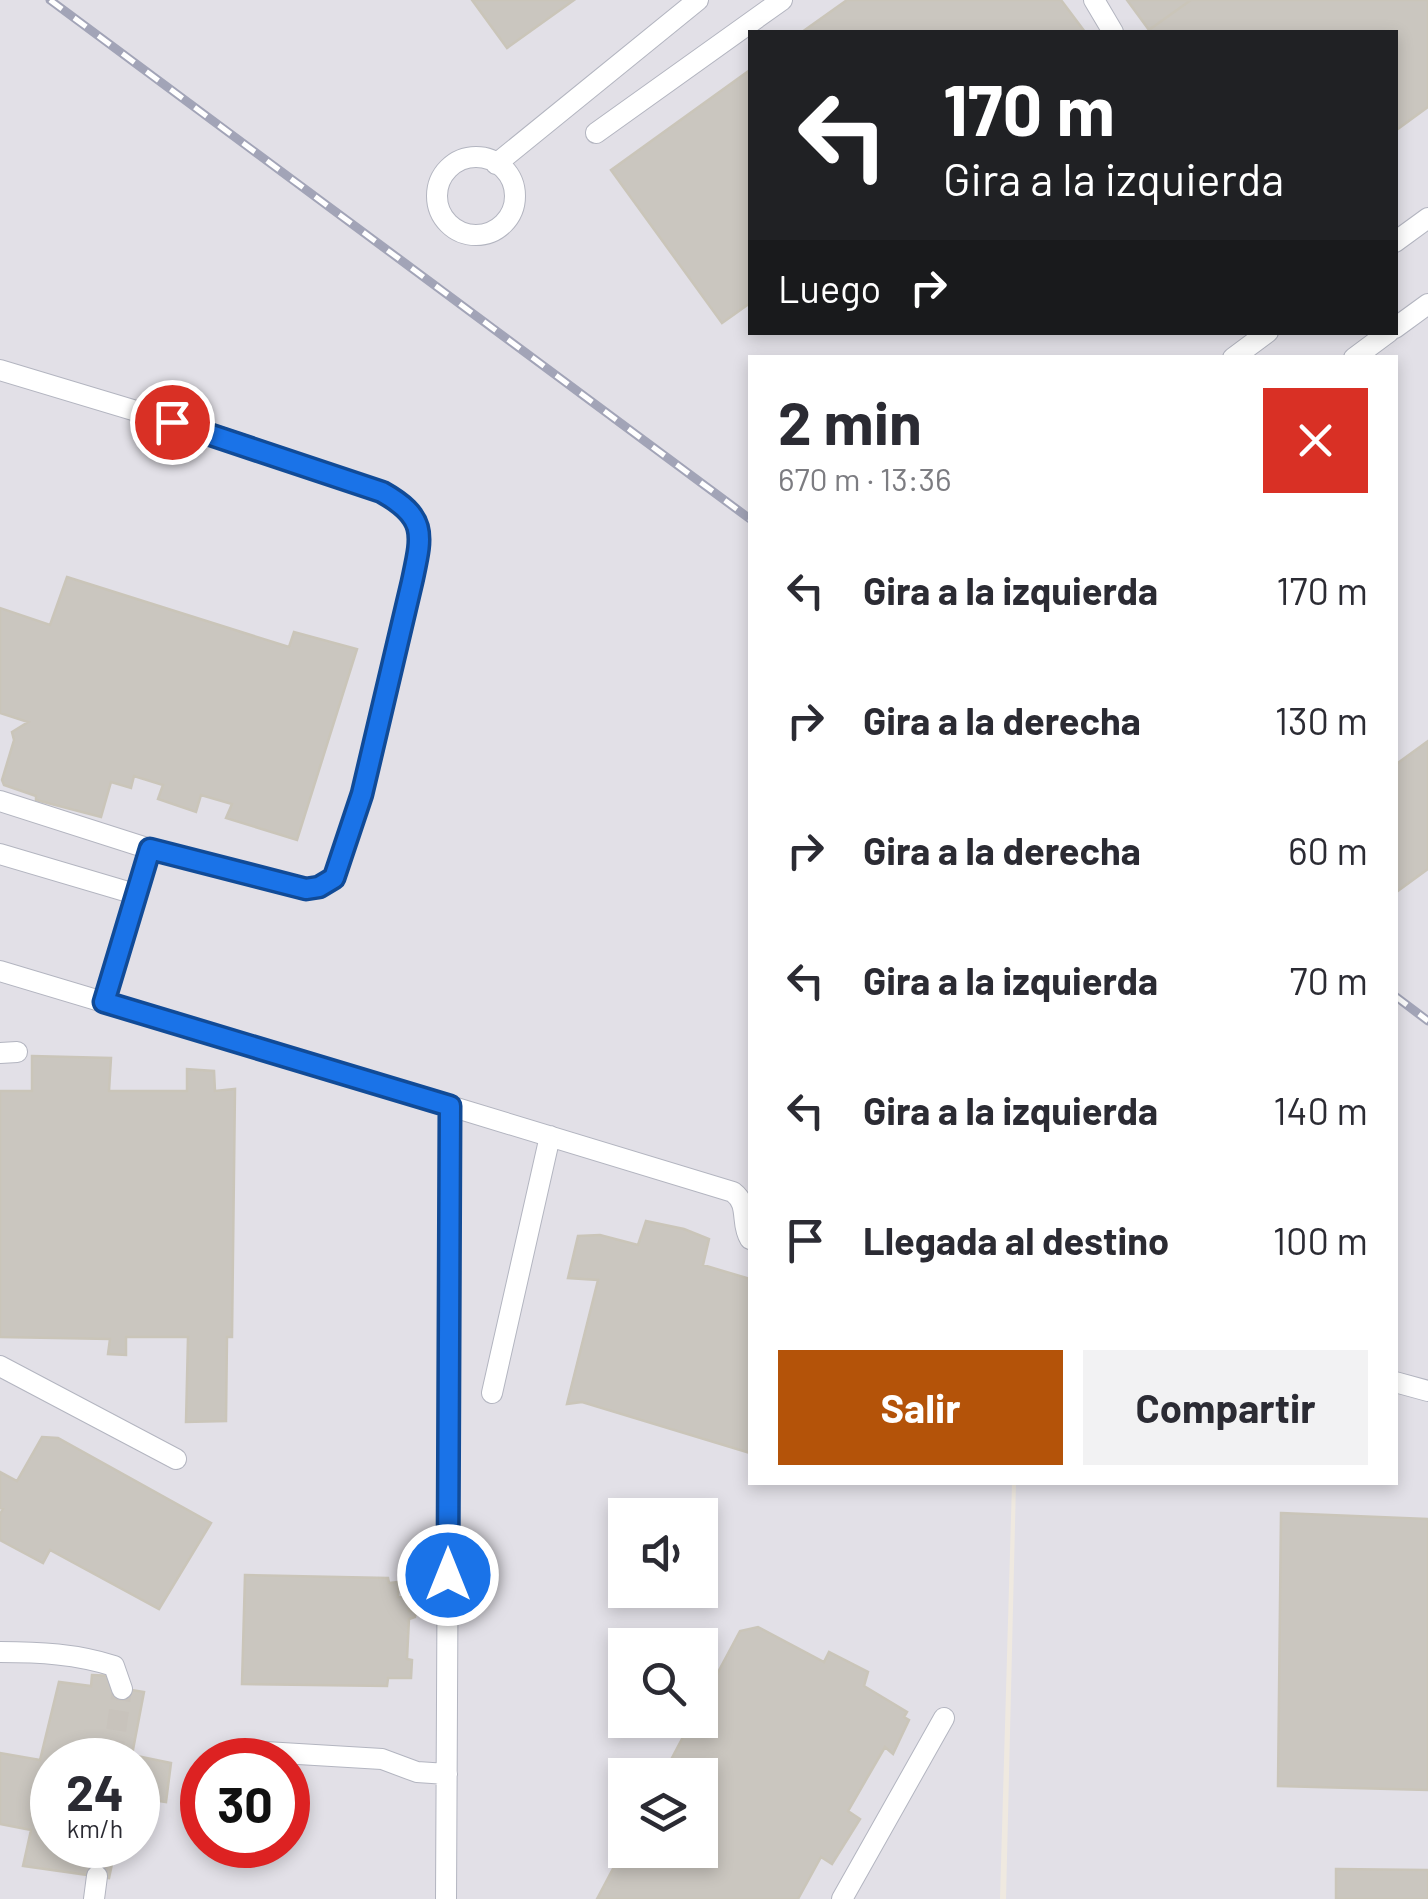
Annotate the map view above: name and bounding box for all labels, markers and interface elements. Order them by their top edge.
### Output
text: 170 m [943,66,1115,150]
icon: left [778,70,908,200]
text: Gira a la izquierda [943,151,1284,205]
icon: right [901,260,956,315]
text: Luego [778,265,881,311]
pin [130,380,215,465]
text: 2 min [778,385,922,457]
button: close [1263,388,1368,493]
icon: arrive [145,395,200,450]
text: 670 m · 13:36 [778,459,952,497]
icon: left [778,563,833,618]
text: Gira a la izquierda [863,567,1158,613]
text: 170 m [1276,567,1368,613]
icon: right [778,693,833,748]
text: Gira a la derecha [863,697,1141,743]
text: 130 m [1275,697,1368,743]
icon: right [778,823,833,878]
text: Gira a la derecha [863,827,1141,873]
text: 60 m [1288,827,1368,873]
icon: left [778,953,833,1008]
text: Gira a la izquierda [863,957,1158,1003]
text: 70 m [1290,957,1368,1003]
icon: left [778,1083,833,1138]
text: Gira a la izquierda [863,1087,1158,1133]
text: 140 m [1273,1087,1368,1133]
icon: arrive [778,1213,833,1268]
text: Llegada al destino [863,1217,1169,1263]
text: 100 m [1273,1217,1368,1263]
button: Salir [778,1350,1063,1465]
button: Compartir [1083,1350,1368,1465]
map controls [608,1498,718,1868]
button: sound [608,1498,718,1608]
position arrow [396,1523,500,1627]
button: search [608,1628,718,1738]
speed limit sign: 30 [180,1738,310,1868]
button: layers [608,1758,718,1868]
text: 24 [66,1761,124,1821]
text: km/h [67,1813,123,1843]

